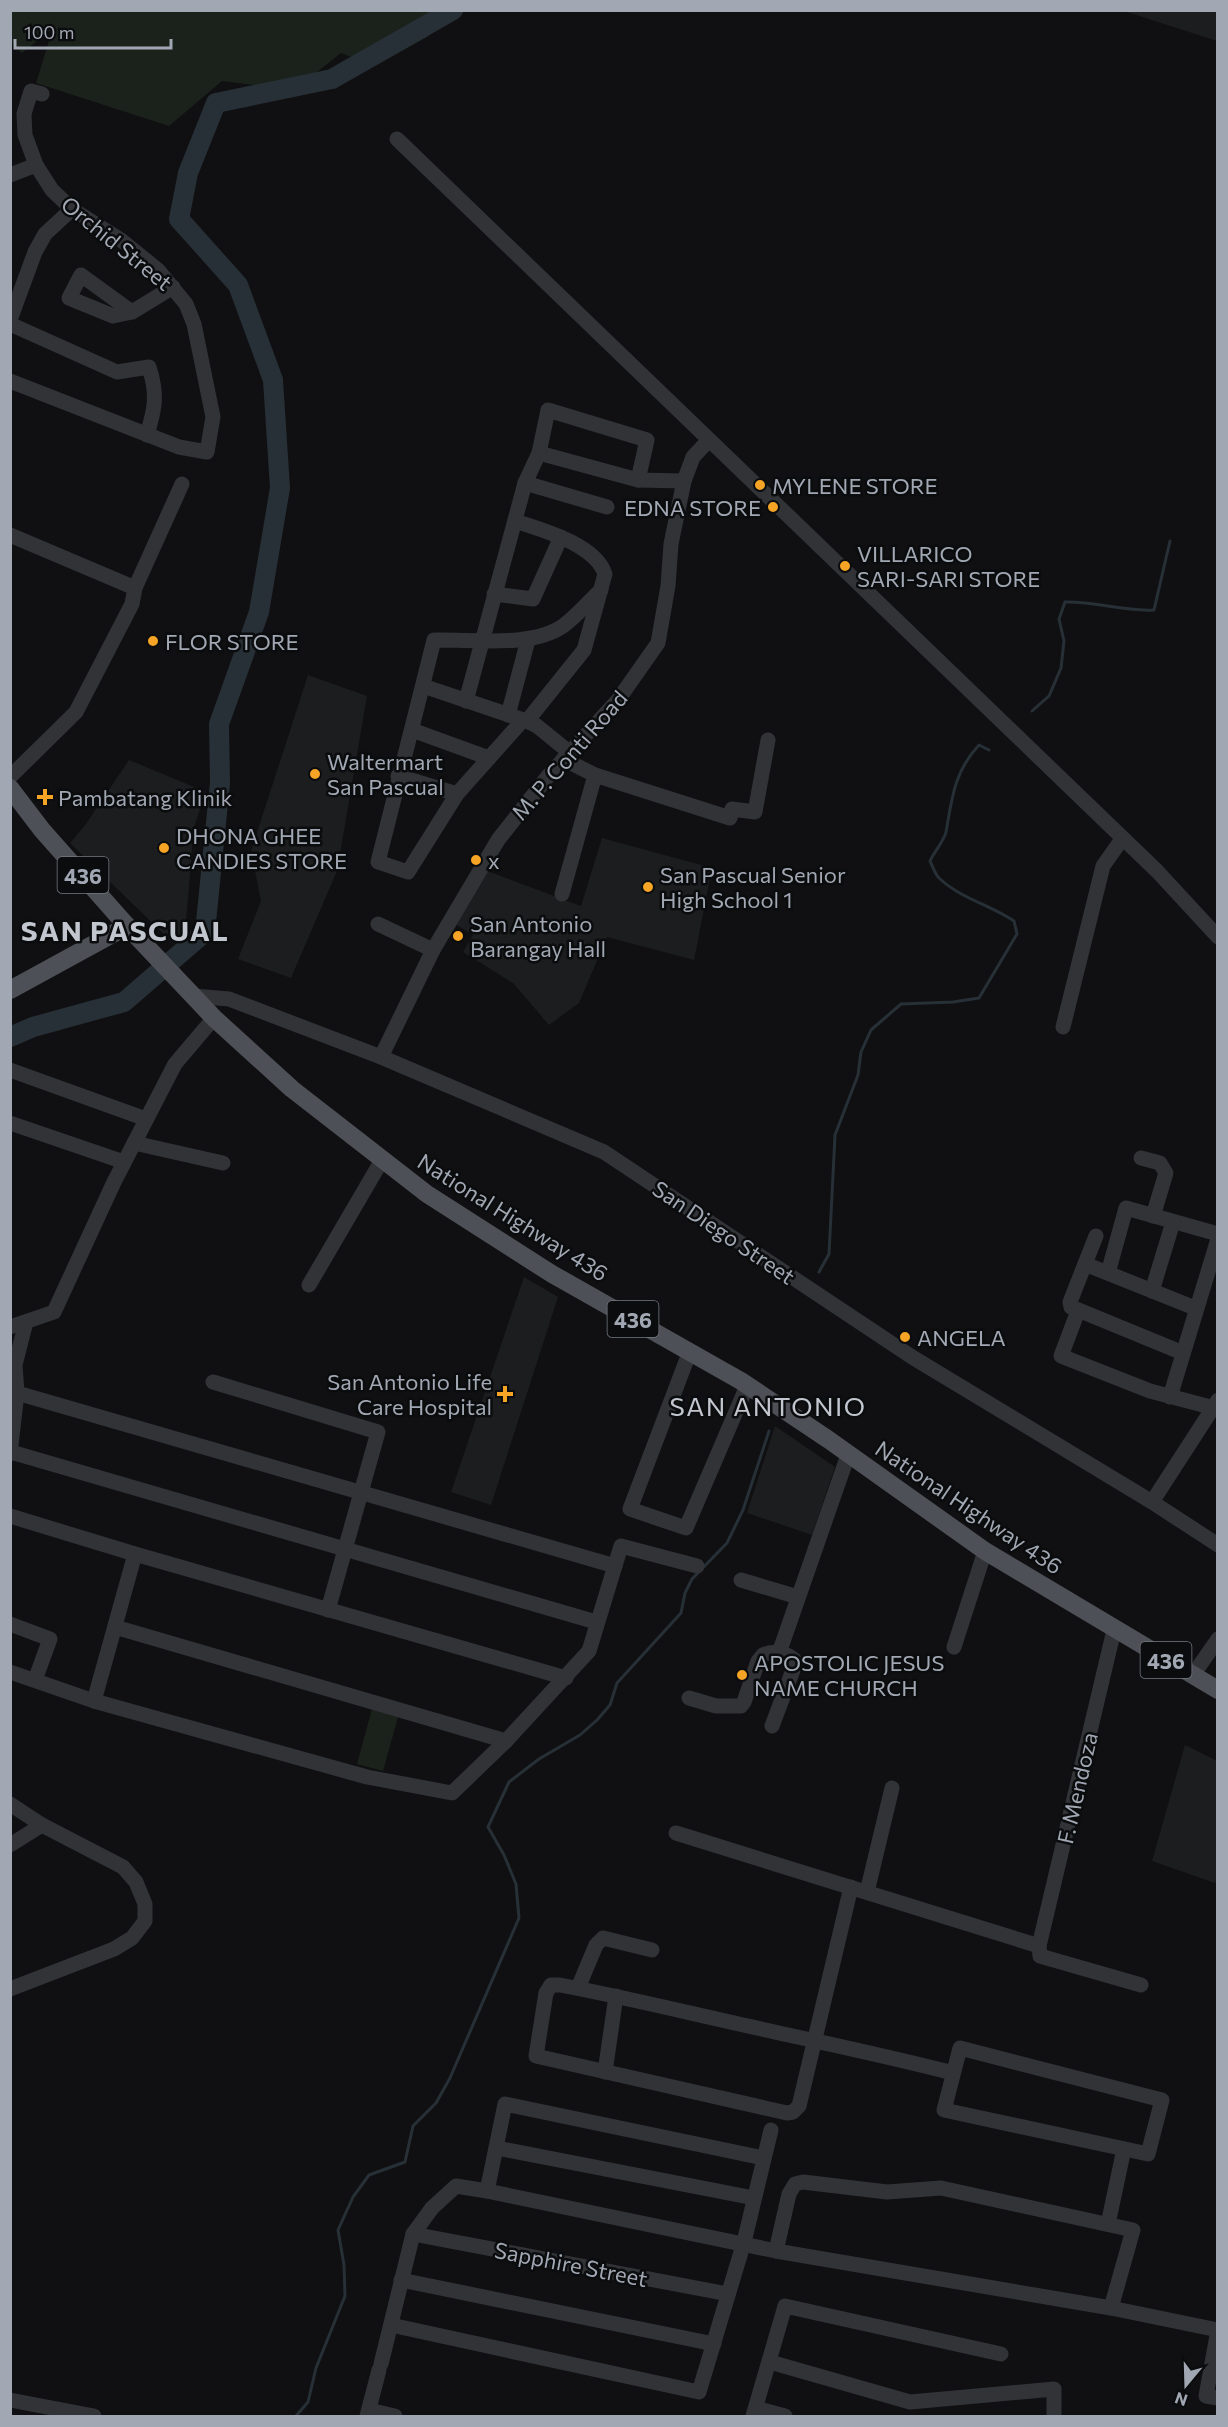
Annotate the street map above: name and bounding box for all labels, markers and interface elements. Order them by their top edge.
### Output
scale bar [15,12,171,50]
text: 100 m [24,21,74,43]
street label: Orchid Street [56,190,178,296]
place label: MYLENE STORE [772,472,938,499]
marker: MYLENE STORE [753,478,767,492]
place label: EDNA STORE [624,494,761,521]
marker: EDNA STORE [766,500,780,514]
place label: VILLARICO SARI-SARI STORE [857,540,1040,592]
marker: VILLARICO SARI-SARI STORE [838,559,852,573]
place label: FLOR STORE [165,628,299,655]
marker: FLOR STORE [146,634,160,648]
street label: M. P. Conti Road [505,685,633,825]
place label: Waltermart San Pascual [327,748,444,800]
marker: Waltermart San Pascual [308,767,322,781]
place label: Pambatang Klinik [58,784,233,811]
marker: Pambatang Klinik [36,788,54,806]
place label: DHONA GHEE CANDIES STORE [176,822,347,874]
marker: DHONA GHEE CANDIES STORE [157,841,171,855]
place label: x [488,847,500,874]
marker: x [469,853,483,867]
road number: 436 [58,857,109,893]
place label: San Pascual Senior High School 1 [660,861,846,913]
marker: San Pascual Senior High School 1 [641,880,655,894]
place label: San Antonio Barangay Hall [470,910,606,962]
district label: SAN PASCUAL [21,913,229,947]
marker: San Antonio Barangay Hall [451,929,465,943]
street label: National Highway 436 [413,1147,613,1287]
street label: San Diego Street [648,1174,800,1290]
road number: 436 [608,1301,658,1337]
place label: ANGELA [917,1324,1006,1351]
marker: ANGELA [898,1330,912,1344]
place label: San Antonio Life Care Hospital [327,1368,492,1420]
marker: San Antonio Life Care Hospital [496,1385,514,1403]
district label: SAN ANTONIO [669,1390,867,1421]
street label: National Highway 436 [870,1434,1068,1580]
road number: 436 [1140,1642,1192,1678]
place label: APOSTOLIC JESUS NAME CHURCH [754,1649,944,1701]
marker: APOSTOLIC JESUS NAME CHURCH [735,1668,749,1682]
street label: F. Mendoza [1051,1730,1103,1846]
street label: Sapphire Street [492,2236,650,2292]
north arrow [1156,2355,1216,2415]
text: N [1172,2389,1190,2411]

